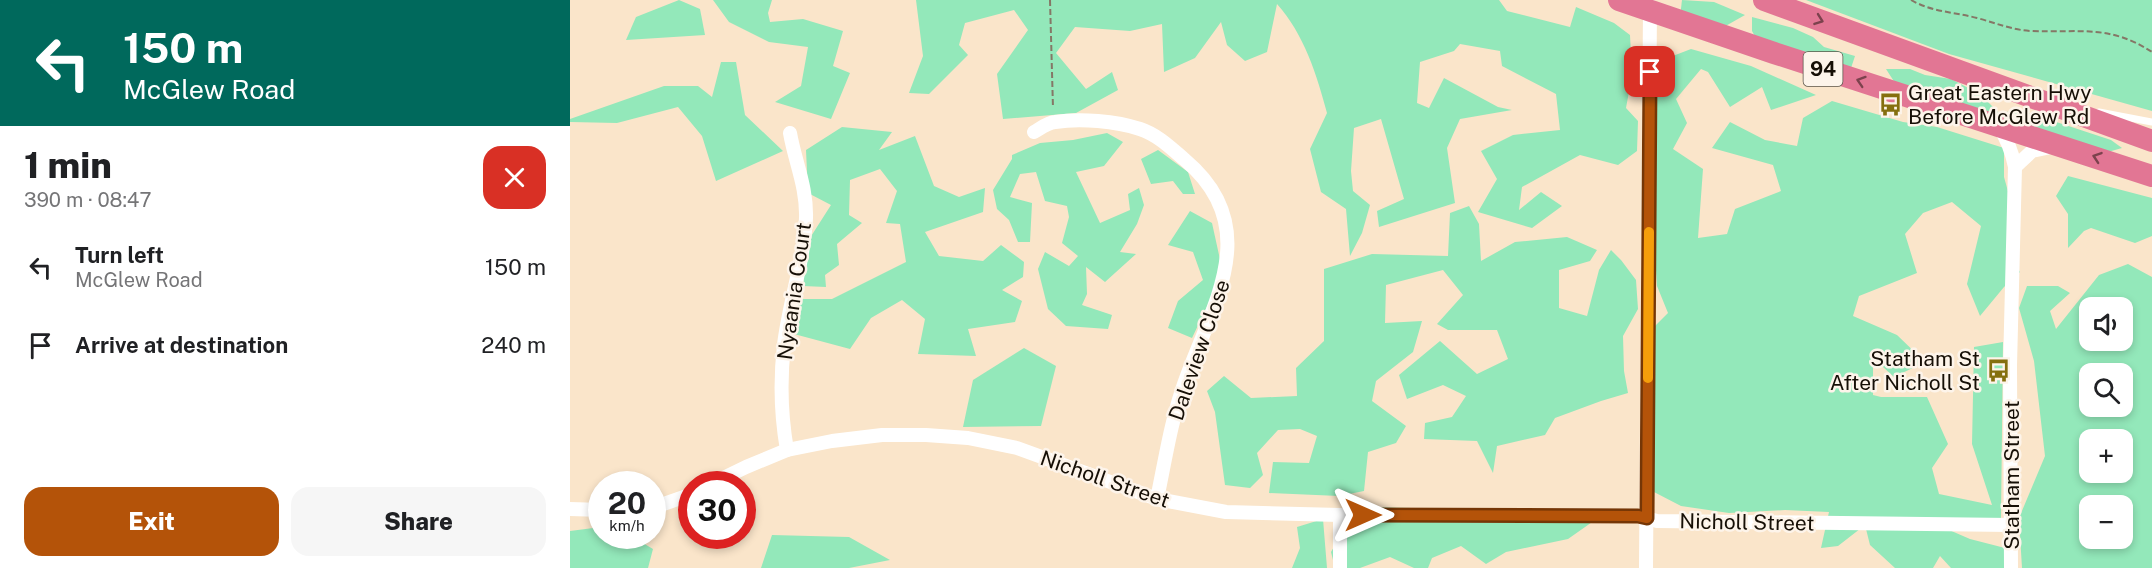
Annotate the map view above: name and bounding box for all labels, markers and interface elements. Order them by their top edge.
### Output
one-way arrow [1813,13,1824,25]
text: 150 m [123,23,243,72]
icon: left [24,24,102,102]
pin [1624,46,1675,97]
road number: 94 [1804,52,1842,86]
icon: arrive [1633,55,1666,88]
text: McGlew Road [123,73,295,105]
one-way arrow [1856,76,1867,88]
place label: Great Eastern Hwy Before McGlew Rd [1908,80,2092,129]
bus stop icon: Great Eastern Hwy Before McGlew Rd [1877,91,1903,117]
text: 1 min [24,144,112,186]
button: close [483,146,546,209]
one-way arrow [2092,152,2102,165]
text: 390 m · 08:47 [24,188,151,212]
street label: Nyaania Court [772,221,816,361]
text: Turn left [75,242,164,268]
icon: left [24,251,57,284]
text: 150 m [485,254,546,280]
text: McGlew Road [75,268,203,292]
street label: Daleview Close [1163,276,1235,424]
map controls [2079,297,2133,549]
button: sound [2079,297,2133,351]
icon: arrive [24,329,57,362]
text: Arrive at destination [75,332,288,358]
text: 240 m [481,332,546,358]
place label: Statham St After Nicholl St [1830,346,1980,395]
bus stop icon: Statham St After Nicholl St [1985,357,2011,383]
button: search [2079,363,2133,417]
street label: Statham Street [1999,400,2024,550]
button: + [2079,429,2133,483]
street label: Nicholl Street [1037,445,1173,513]
speed limit sign: 30 [678,471,756,549]
position arrow [1331,483,1395,547]
text: 20 [608,485,646,521]
button: Exit [24,487,279,556]
button: Share [291,487,546,556]
button: − [2079,495,2133,549]
street label: Nicholl Street [1679,508,1815,536]
text: km/h [609,517,645,534]

